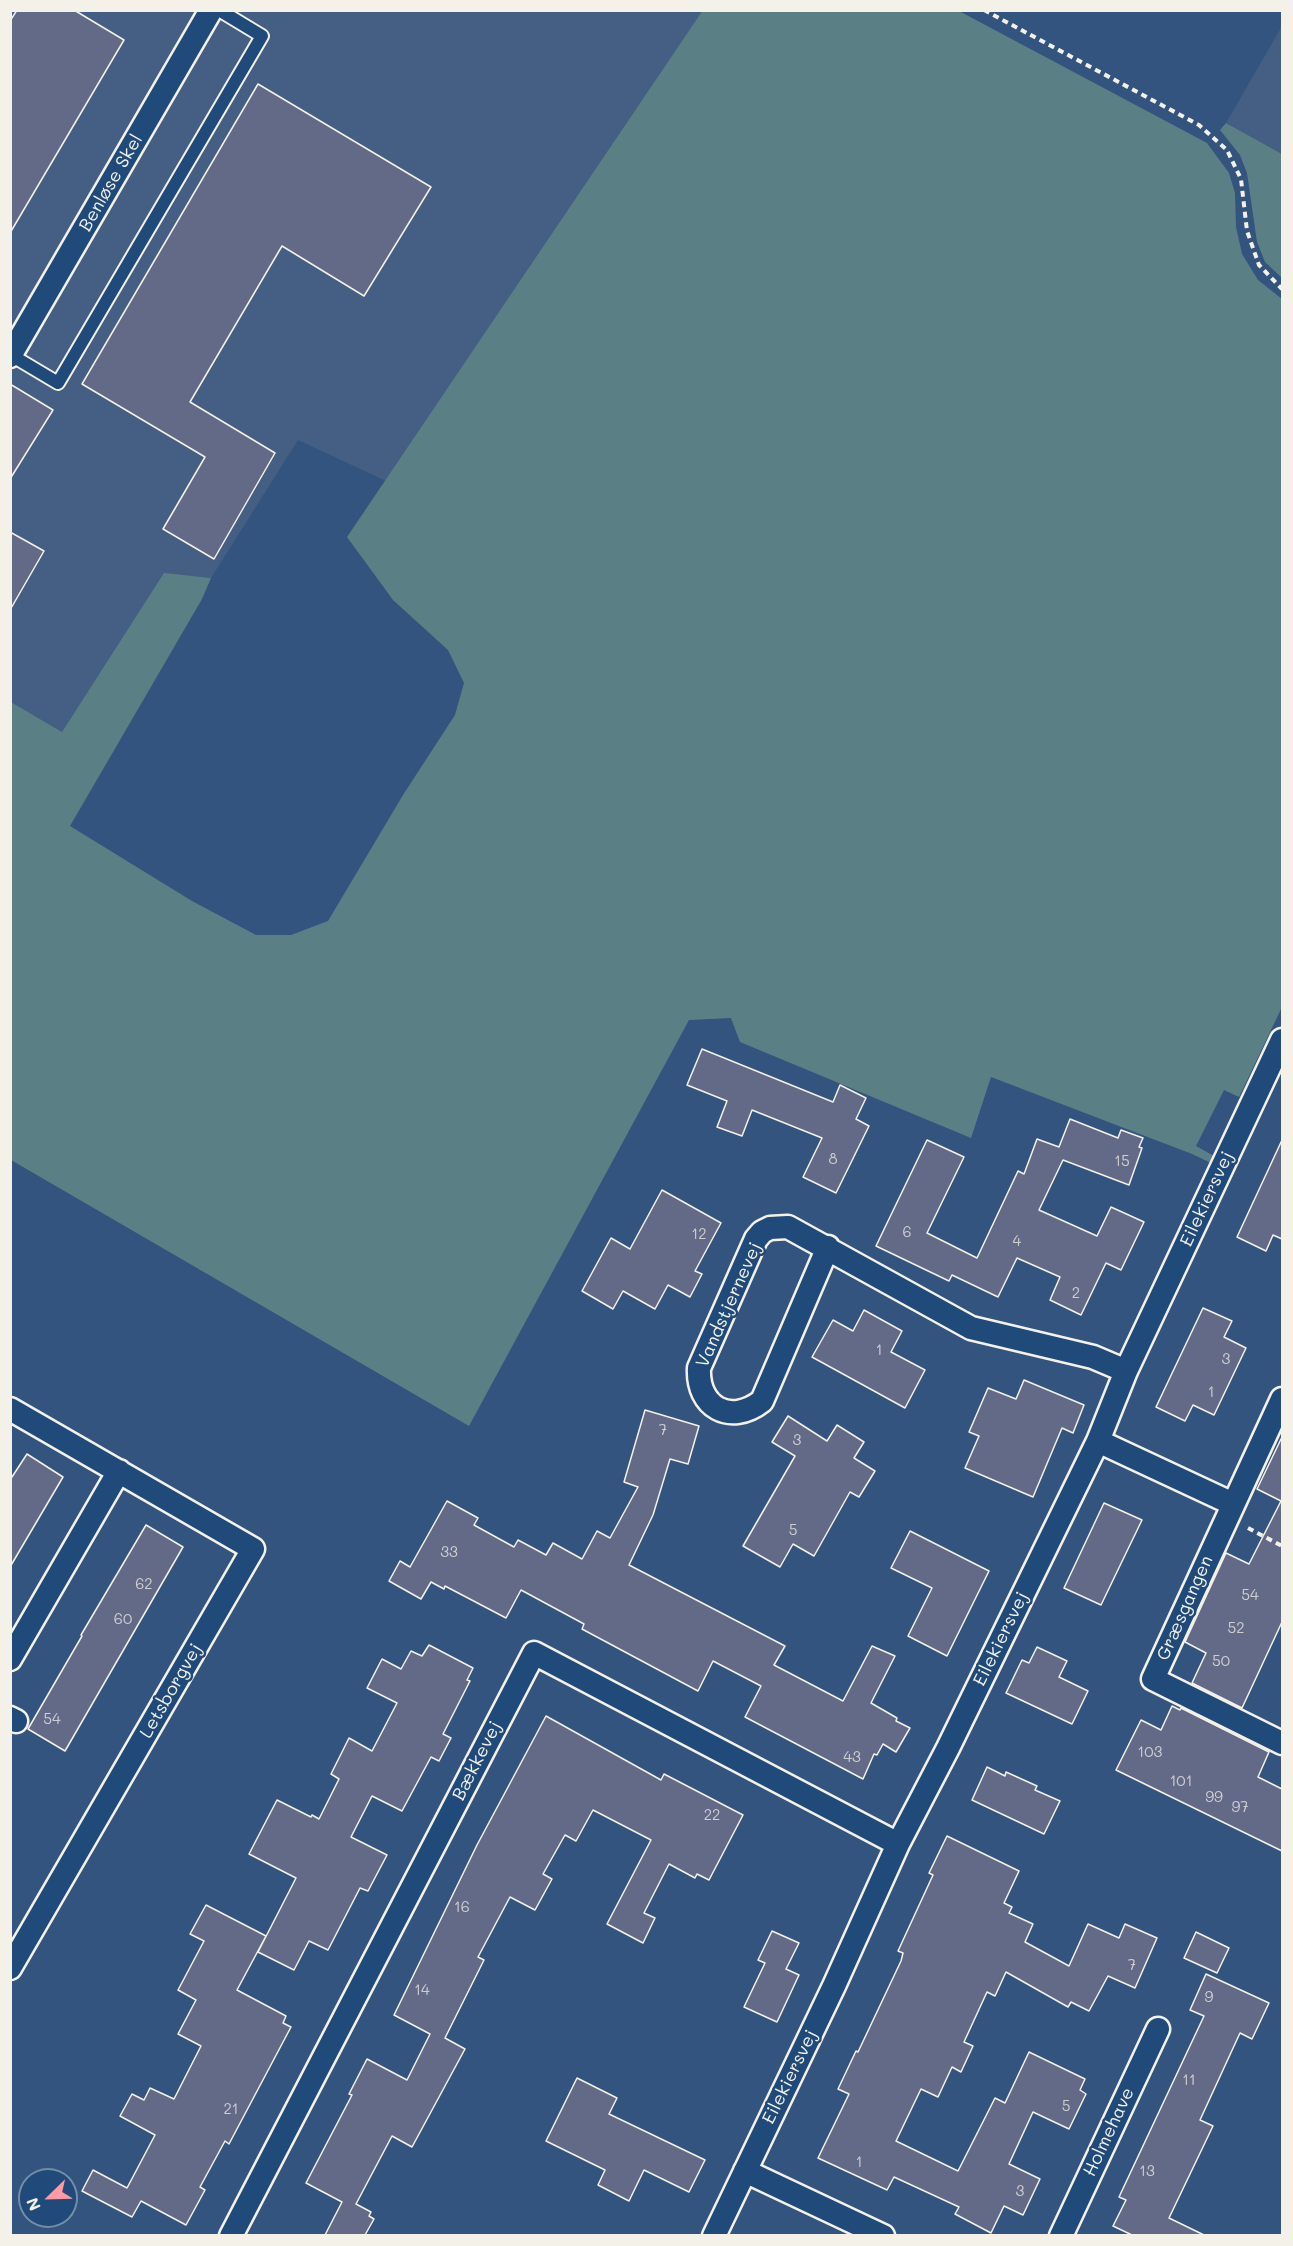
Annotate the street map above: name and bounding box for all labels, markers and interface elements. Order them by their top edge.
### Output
street label: Benløse Skel [74,131,148,235]
street label: Eilekiersvej [1176,1148,1238,1250]
house number: 8 [828,1150,838,1168]
house number: 15 [1114,1152,1130,1170]
house number: 6 [902,1223,912,1241]
house number: 12 [691,1225,707,1243]
house number: 4 [1013,1232,1021,1250]
street label: Vandstjernevej [692,1239,766,1371]
house number: 2 [1072,1284,1080,1302]
house number: 1 [876,1341,882,1359]
house number: 3 [1222,1350,1230,1368]
house number: 1 [1208,1383,1214,1401]
house number: 7 [659,1421,667,1439]
house number: 3 [793,1431,801,1449]
house number: 5 [789,1521,797,1539]
house number: 33 [440,1543,458,1561]
street label: Græsgangen [1152,1552,1218,1664]
house number: 62 [135,1575,153,1593]
house number: 54 [1241,1586,1259,1604]
street label: Eilekiersvej [969,1588,1033,1690]
house number: 60 [114,1610,132,1628]
house number: 52 [1227,1619,1245,1637]
street label: Letsborgvej [135,1640,207,1742]
house number: 50 [1212,1652,1230,1670]
house number: 54 [43,1710,61,1728]
street label: Bækkevej [448,1718,506,1804]
house number: 103 [1138,1743,1162,1761]
house number: 43 [843,1748,861,1766]
house number: 101 [1170,1772,1192,1790]
house number: 99 [1205,1788,1223,1806]
house number: 97 [1231,1798,1249,1816]
house number: 22 [704,1806,720,1824]
house number: 16 [454,1898,470,1916]
house number: 7 [1128,1956,1136,1974]
house number: 14 [414,1981,430,1999]
house number: 9 [1205,1988,1213,2006]
street label: Eilekiersvej [758,2026,822,2128]
house number: 11 [1182,2071,1196,2089]
street label: Holmehave [1079,2084,1139,2180]
house number: 5 [1062,2097,1070,2115]
house number: 21 [223,2100,239,2118]
house number: 1 [856,2153,862,2171]
house number: 13 [1139,2162,1155,2180]
north arrow [18,2168,78,2228]
house number: 3 [1016,2182,1024,2200]
text: N [21,2195,45,2214]

